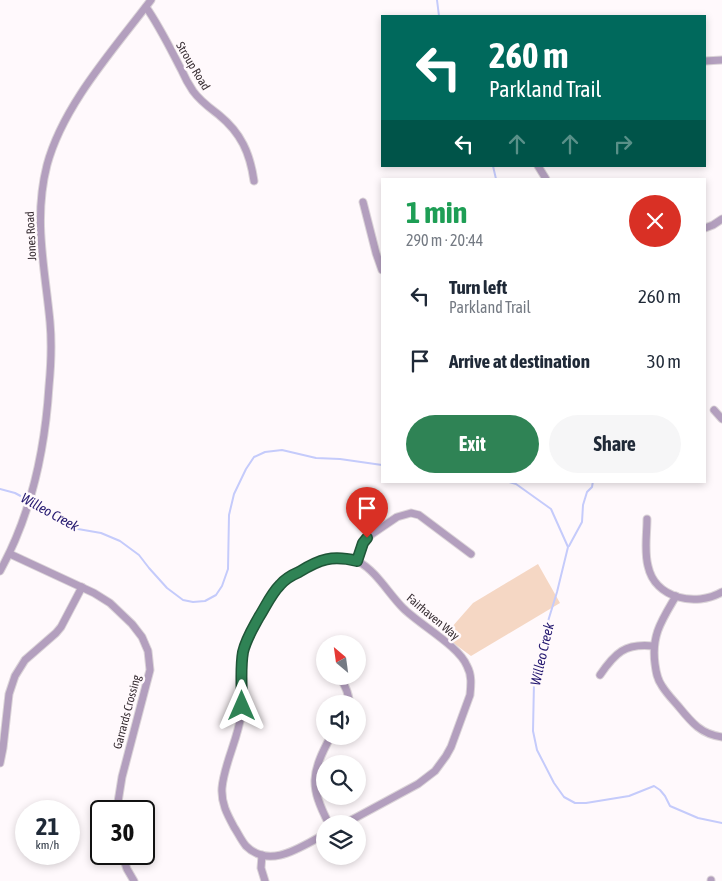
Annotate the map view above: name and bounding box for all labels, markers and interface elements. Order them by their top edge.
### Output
icon: left [406,35,471,100]
text: 260 m [489,35,568,75]
street label: Stroup Road [173,39,213,93]
text: Parkland Trail [489,76,601,102]
icon: left [450,130,478,158]
icon: ahead [503,130,531,158]
icon: ahead [556,130,584,158]
icon: right [609,130,637,158]
text: 1 min [406,195,467,229]
button: close [629,195,681,247]
street label: Jones Road [23,211,39,261]
text: 290 m · 20:44 [406,231,483,249]
text: Turn left [449,276,507,298]
icon: left [406,282,434,310]
text: 260 m [638,285,681,307]
text: Parkland Trail [449,298,531,316]
icon: arrive [406,347,434,375]
text: Arrive at destination [449,350,590,372]
text: 30 m [647,350,681,372]
button: Exit [406,415,539,473]
button: Share [549,415,681,473]
pin [346,487,388,538]
water label: Willeo Creek [18,490,82,535]
icon: arrive [353,494,381,522]
street label: Fairhaven Way [404,591,462,643]
water label: Willeo Creek [527,620,557,687]
north arrow [316,635,366,685]
map controls [316,635,366,865]
street label: Garrards Crossing [110,673,144,751]
position arrow [215,679,267,731]
button: sound [316,695,366,745]
button: search [316,755,366,805]
speed limit sign: 30 [90,800,155,865]
text: 21 [36,812,59,840]
button: layers [316,815,366,865]
text: km/h [36,838,59,852]

